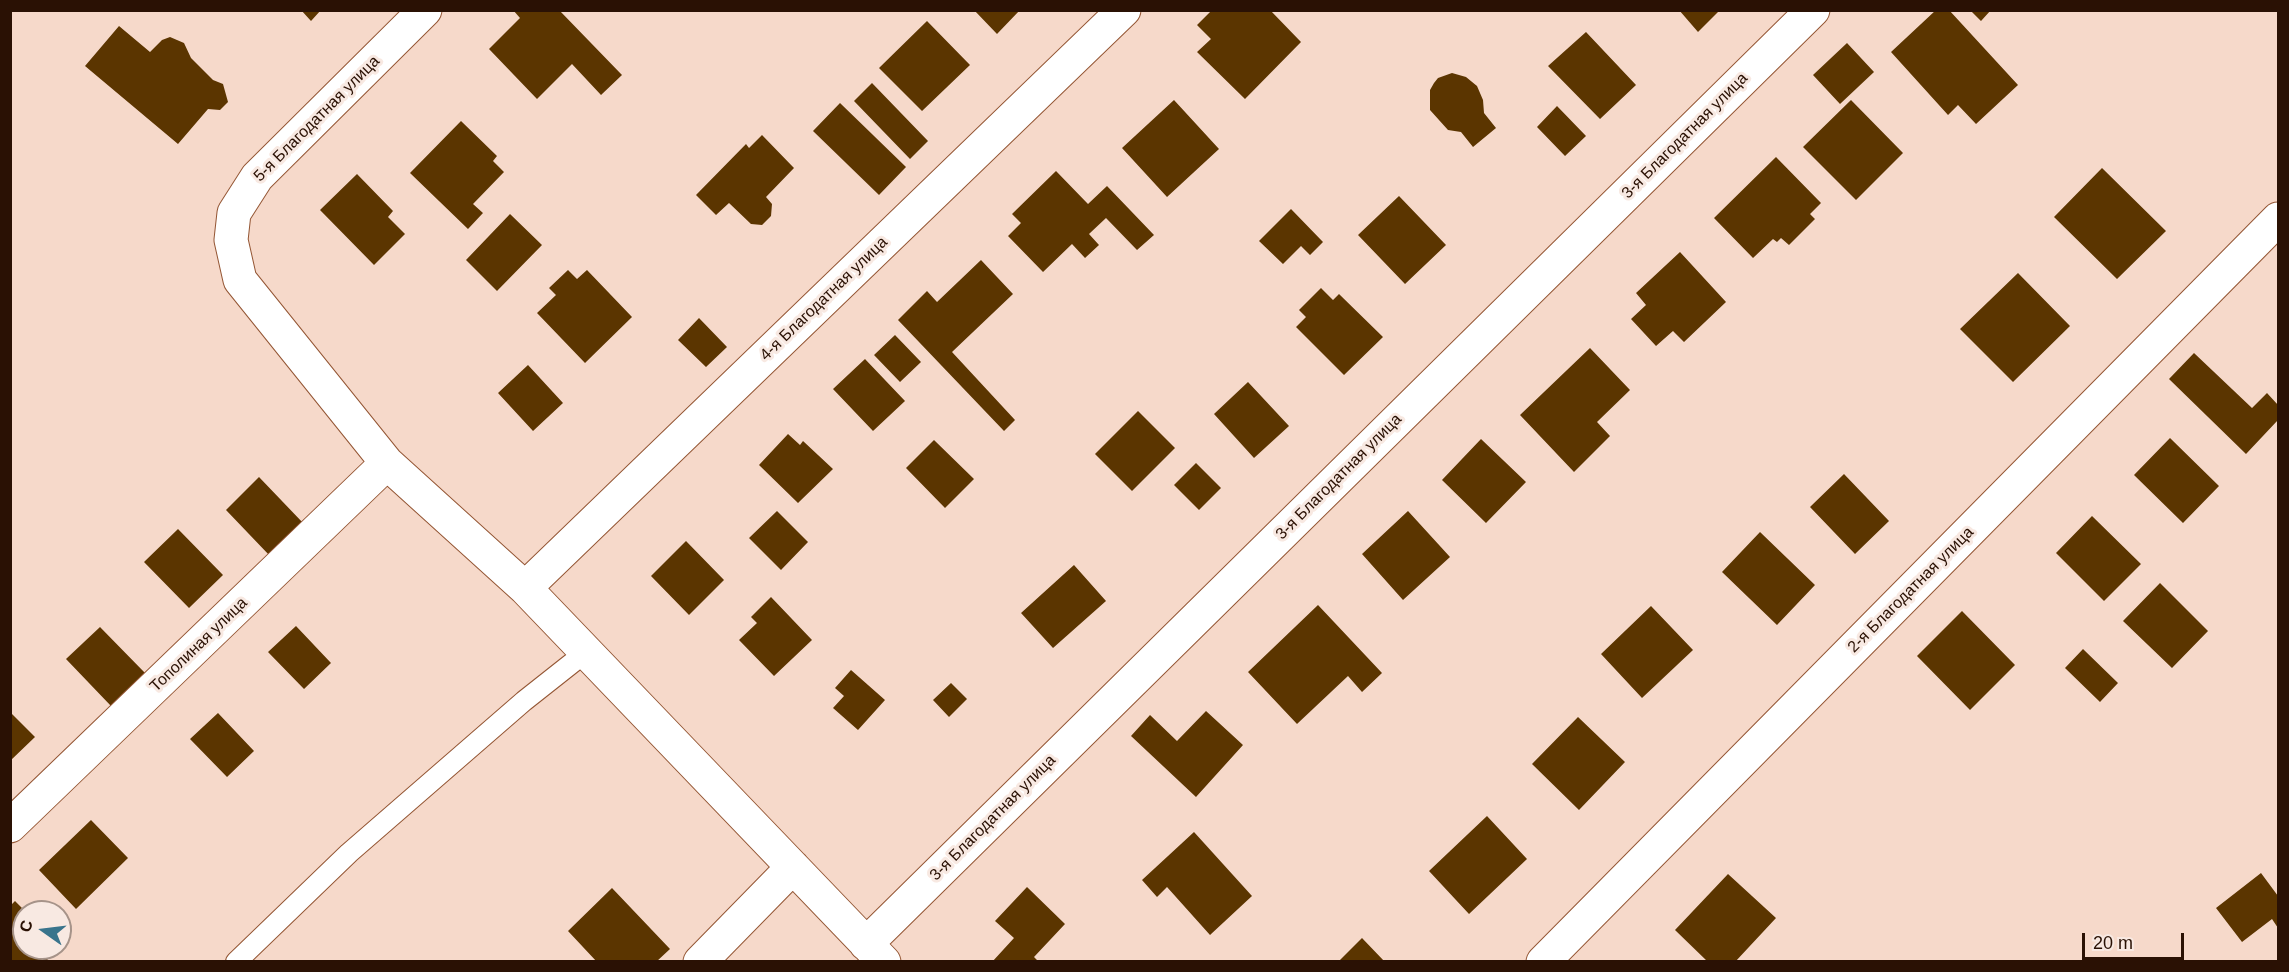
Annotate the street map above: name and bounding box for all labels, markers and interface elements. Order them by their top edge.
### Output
street label: 5-я Благодатная улица [250,52,384,186]
street label: 3-я Благодатная улица [1618,69,1752,203]
street label: 4-я Благодатная улица [756,233,892,365]
street label: 3-я Благодатная улица [1272,410,1406,544]
street label: 2-я Благодатная улица [1844,523,1978,657]
street label: Тополиная улица [146,594,252,696]
street label: 3-я Благодатная улица [926,751,1060,885]
north arrow [12,900,72,960]
text: С [16,918,36,934]
scale bar [2085,921,2187,959]
text: 20 m [2093,933,2133,953]

